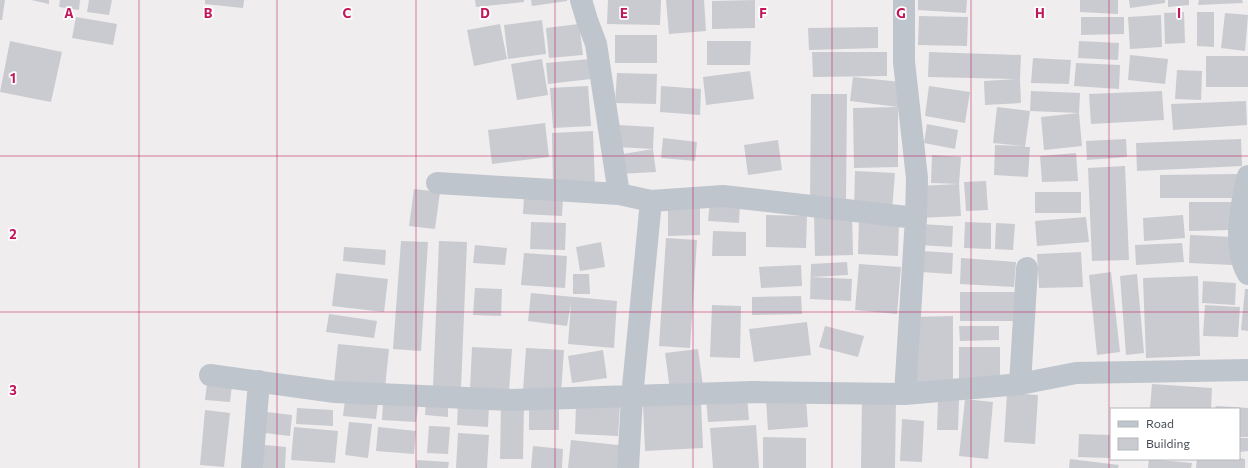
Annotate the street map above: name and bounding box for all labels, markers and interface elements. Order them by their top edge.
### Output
text: A [64,5,74,21]
text: B [204,5,213,21]
text: C [343,5,352,21]
text: D [480,5,490,21]
text: E [620,5,628,21]
text: F [759,5,767,21]
text: G [896,5,906,21]
text: H [1035,5,1045,21]
text: I [1177,5,1181,21]
text: 1 [10,70,16,86]
text: 2 [9,226,17,242]
text: 3 [9,382,17,398]
legend [1110,408,1240,460]
text: Road [1146,416,1174,430]
text: Building [1146,436,1190,450]

